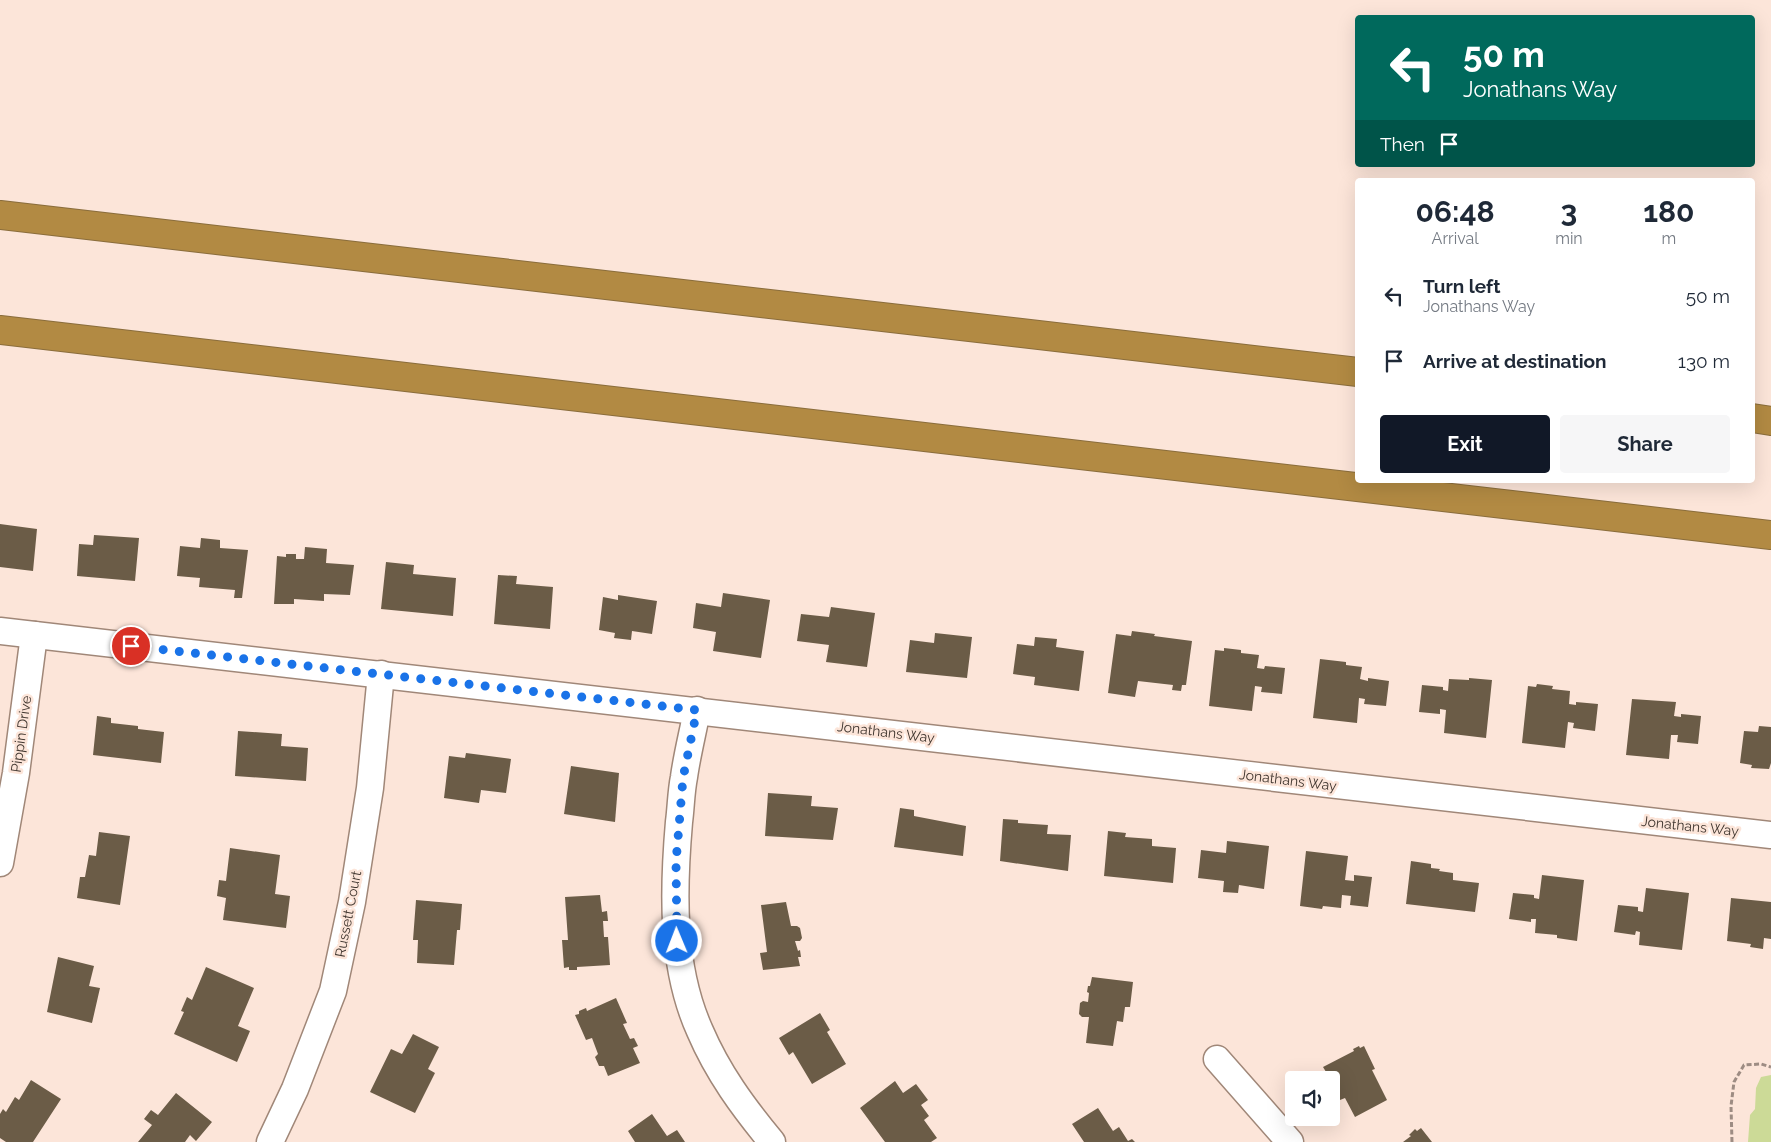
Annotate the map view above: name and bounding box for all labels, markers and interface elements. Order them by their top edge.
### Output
text: 50 m [1463,34,1545,75]
icon: left [1380,35,1445,100]
text: Jonathans Way [1463,76,1617,102]
icon: arrive [1435,130,1463,158]
text: Then [1380,133,1425,155]
text: 06:48 [1415,194,1495,229]
text: 3 [1561,194,1577,229]
text: 180 [1643,194,1695,229]
text: Arrival [1432,229,1479,248]
text: min [1555,229,1583,248]
text: m [1661,229,1676,248]
text: Turn left [1423,275,1500,297]
icon: left [1380,282,1408,310]
text: 50 m [1686,285,1730,307]
text: Jonathans Way [1423,297,1535,316]
icon: arrive [1380,347,1408,375]
text: Arrive at destination [1423,350,1607,372]
text: 130 m [1678,350,1730,372]
button: Exit [1380,415,1550,473]
button: Share [1560,415,1730,473]
pin [110,625,152,667]
icon: arrive [117,632,145,660]
street label: Pippin Drive [8,695,34,773]
street label: Jonathans Way [836,718,936,746]
street label: Jonathans Way [1238,766,1338,794]
street label: Jonathans Way [1640,813,1740,839]
street label: Russett Court [332,869,364,959]
position arrow [650,914,702,966]
map controls [1285,1071,1340,1126]
button: sound [1285,1071,1340,1126]

